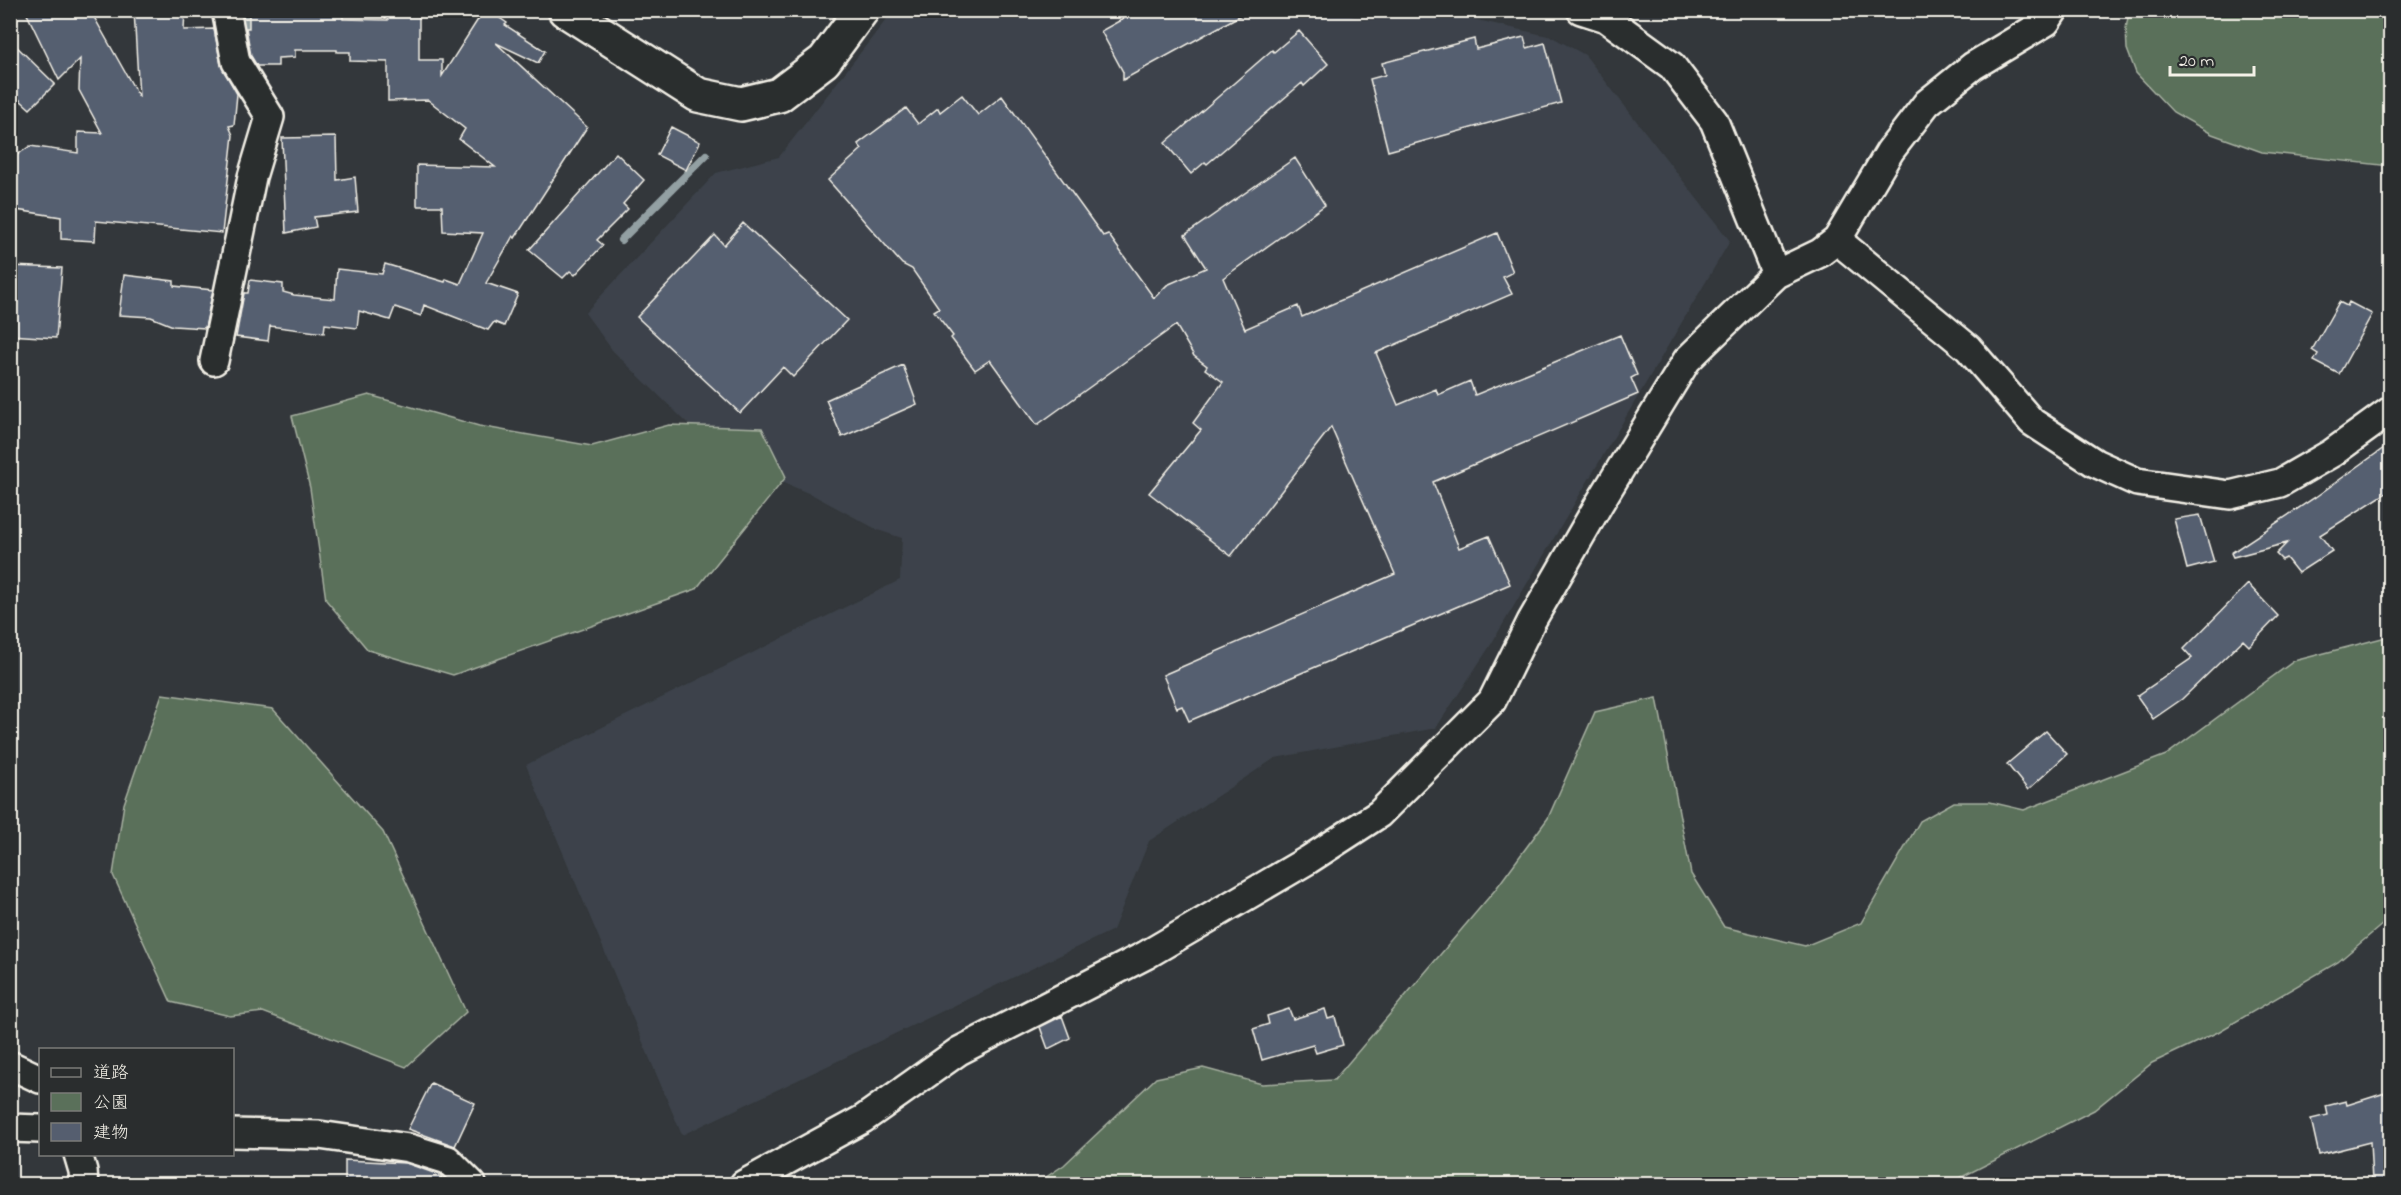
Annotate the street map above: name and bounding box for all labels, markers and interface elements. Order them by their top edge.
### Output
scale bar [2170,39,2254,77]
text: 20 m [2179,49,2214,75]
legend [39,1048,234,1156]
text: 道路 [93,1061,129,1087]
text: 公園 [93,1091,129,1117]
text: 建物 [93,1121,129,1147]

